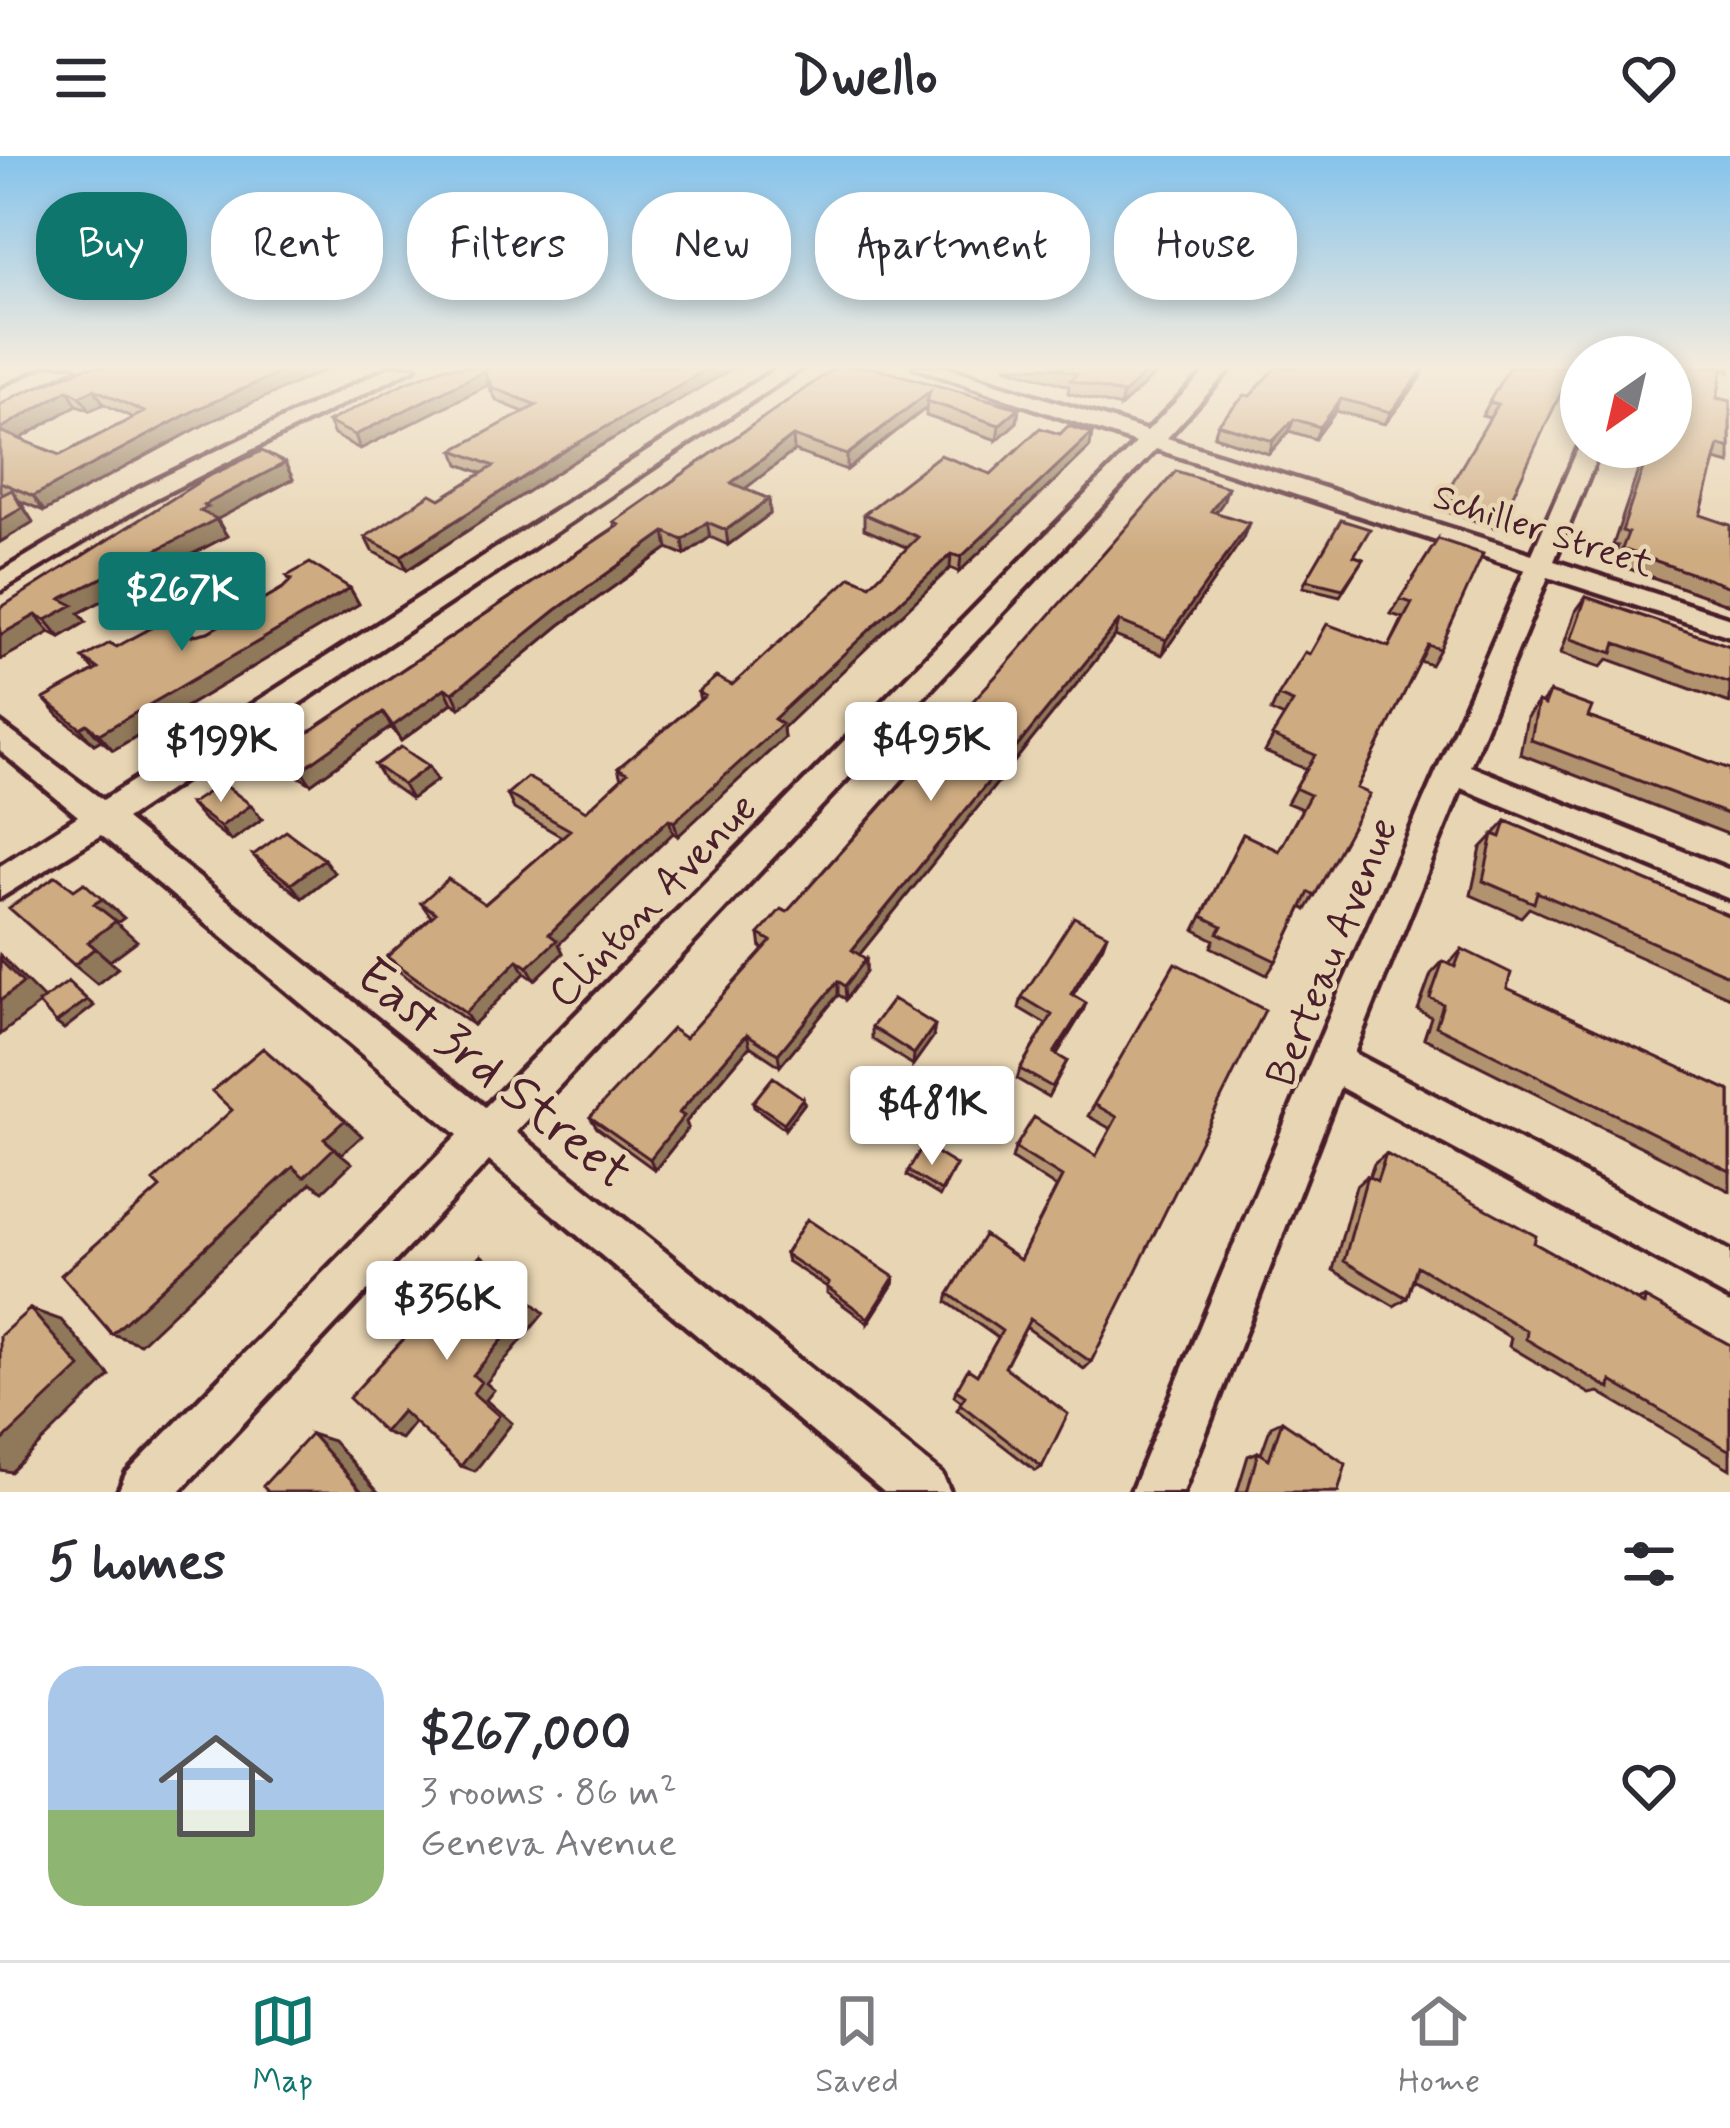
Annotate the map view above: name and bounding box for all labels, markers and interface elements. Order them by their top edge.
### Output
text: Dwello [792,43,938,114]
icon: menu [48,45,114,111]
icon: heart [1616,45,1682,111]
chip: Buy [36,192,187,300]
chip: Rent [211,192,383,300]
chip: Filters [407,192,608,300]
chip: New [632,192,791,300]
chip: Apartment [815,192,1090,300]
chip: House [1114,192,1297,300]
north arrow [1560,336,1692,468]
map controls [1560,336,1692,468]
street label: Schiller Street [1427,475,1659,590]
pin: $267K [98,552,266,654]
text: $267K [126,565,238,616]
pin: $495K [847,702,1015,804]
pin: $199K [137,703,305,805]
text: $495K [872,715,990,766]
text: $199K [165,716,277,767]
street label: Clinton Avenue [537,782,770,1021]
street label: Berteau Avenue [1254,810,1412,1095]
street label: East 3rd Street [341,944,644,1206]
pin: $481K [848,1066,1016,1168]
text: $481K [877,1079,987,1130]
pin: $356K [363,1261,531,1363]
text: $356K [393,1274,501,1325]
text: 5 homes [48,1531,226,1597]
icon: filters [1616,1531,1682,1597]
text: $267,000 [420,1702,631,1768]
icon: home [144,1714,288,1858]
icon: heart [1616,1753,1682,1819]
text: 3 rooms · 86 m² [420,1768,677,1819]
text: Geneva Avenue [420,1819,677,1870]
tab: Map [250,1988,316,2104]
tab: Saved [815,1988,899,2104]
tab: Home [1398,1988,1480,2104]

